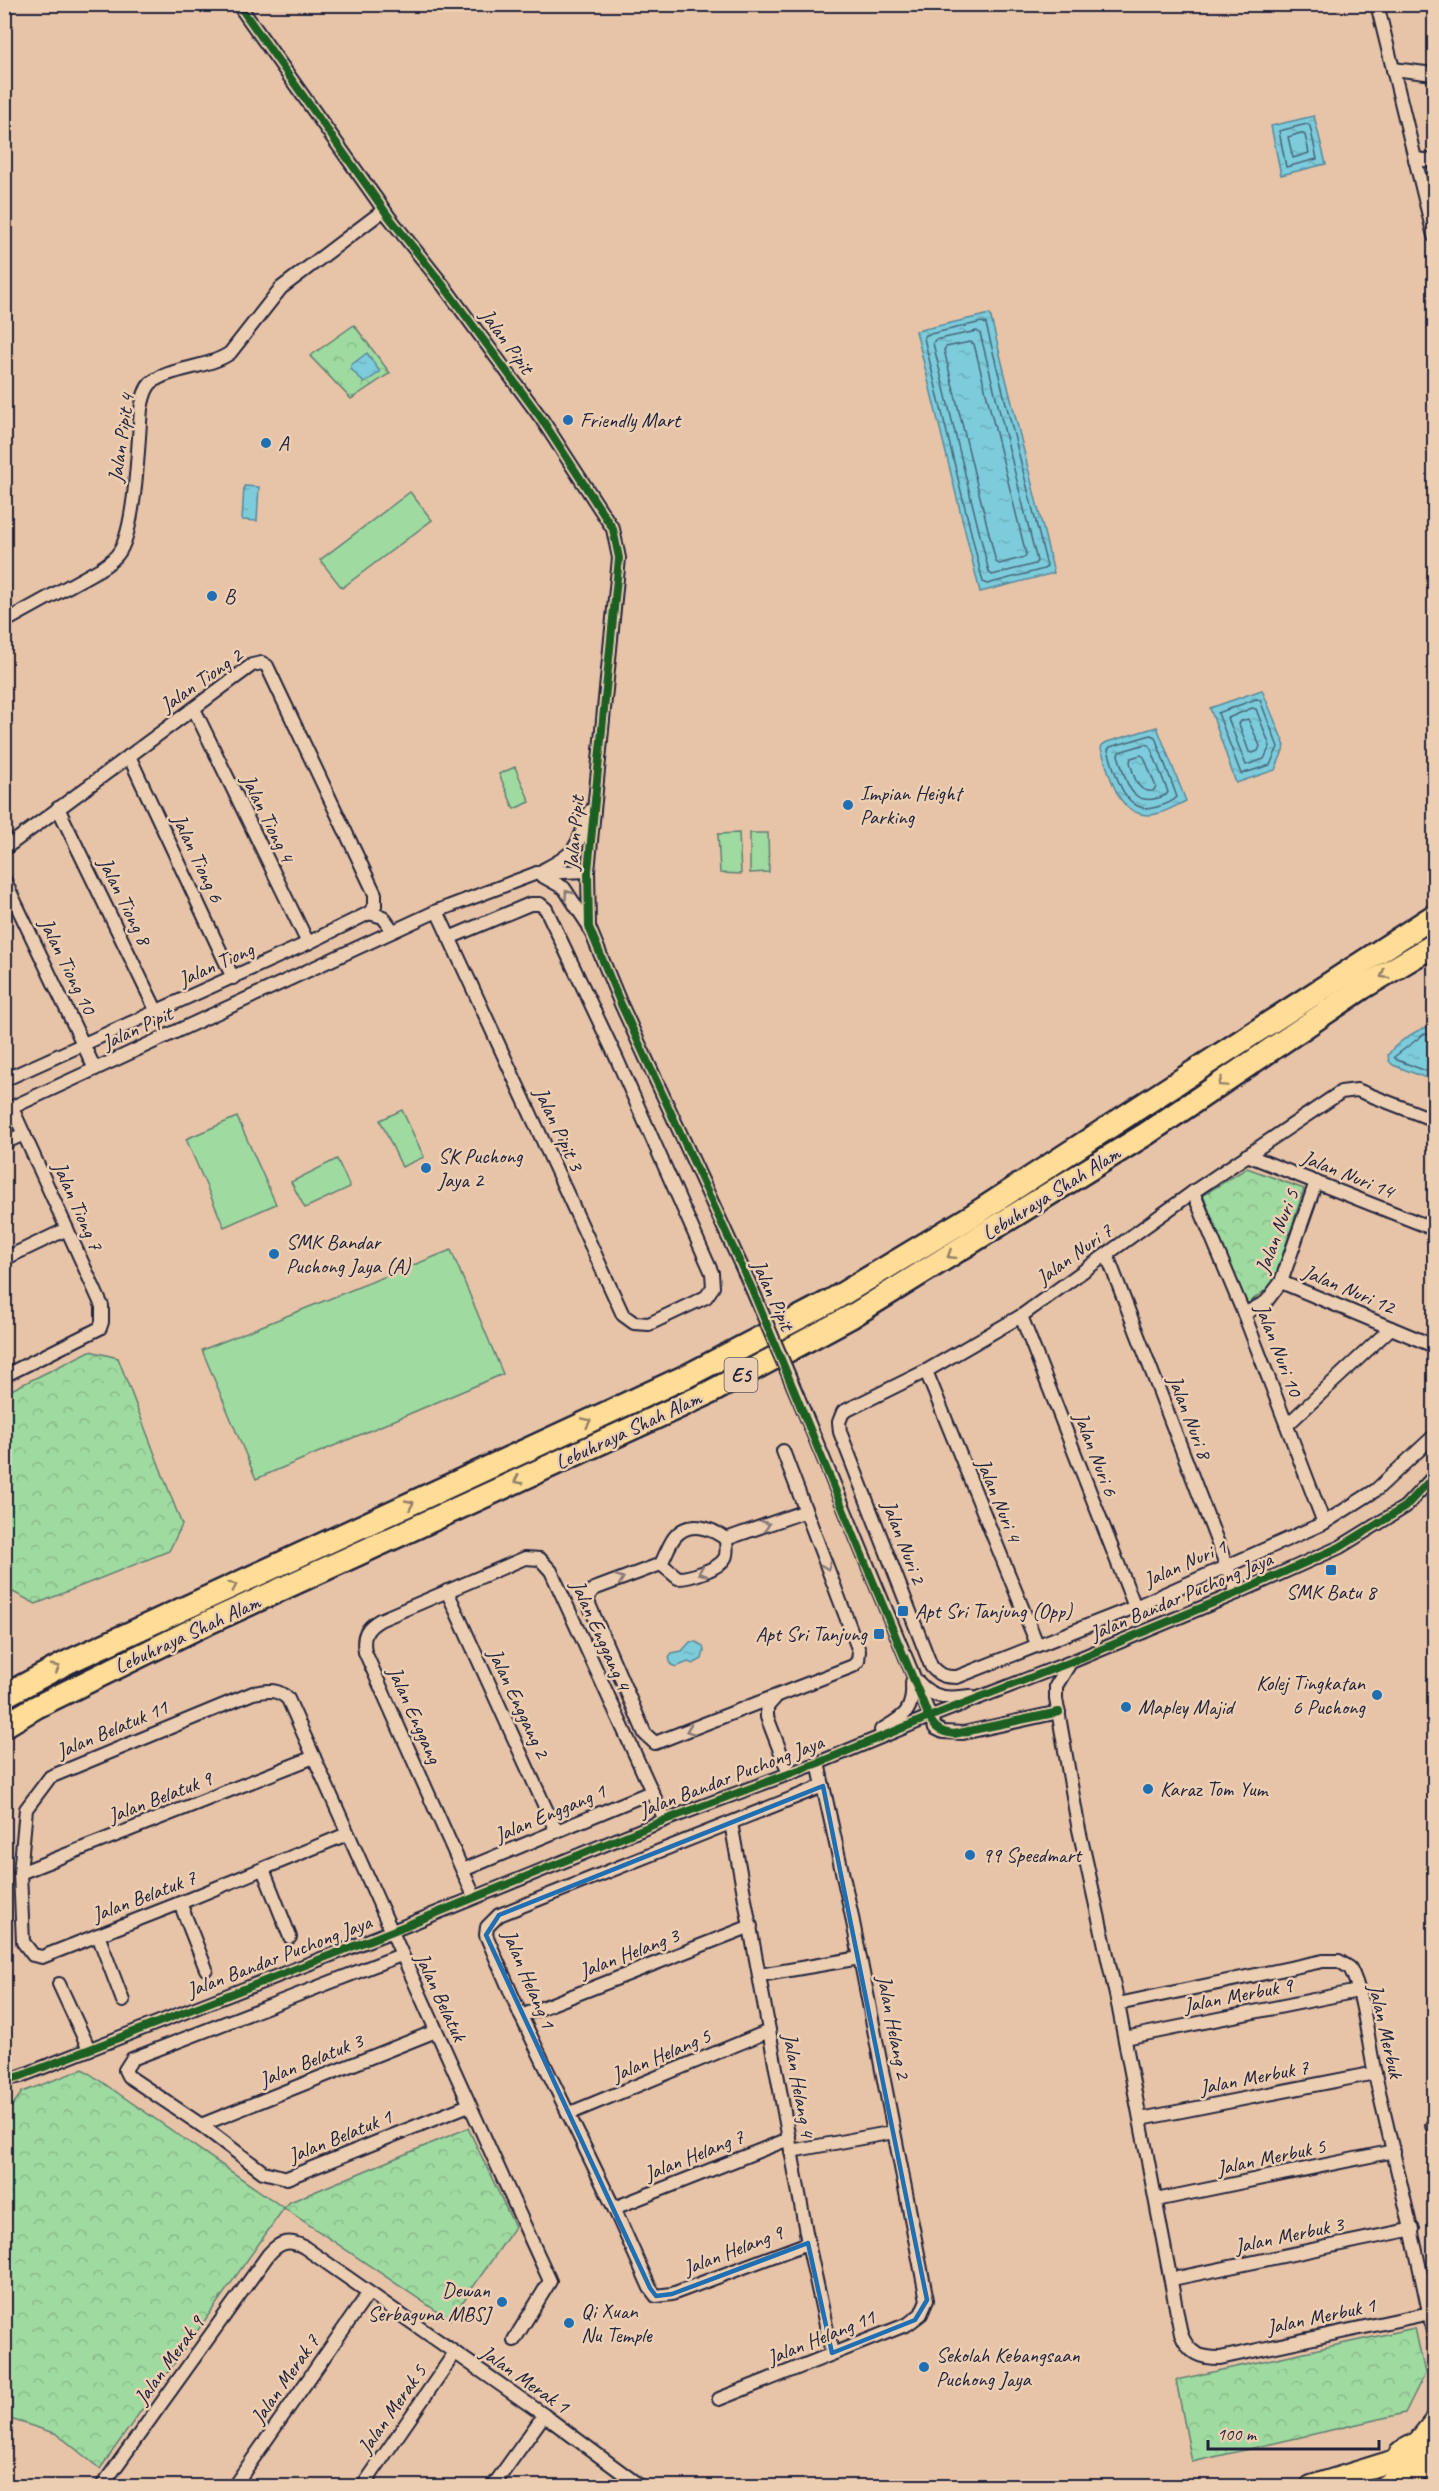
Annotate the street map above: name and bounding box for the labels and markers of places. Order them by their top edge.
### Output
place label: Friendly Mart [580,407,682,433]
marker: Friendly Mart [561,413,575,427]
place label: A [278,430,290,456]
marker: A [259,436,273,450]
place label: B [224,583,237,609]
marker: B [205,589,219,603]
place label: Impian Height Parking [860,780,965,830]
marker: Impian Height Parking [841,798,855,812]
place label: SK Puchong Jaya 2 [437,1143,524,1193]
marker: SK Puchong Jaya 2 [419,1161,433,1175]
place label: SMK Bandar Puchong Jaya (A) [286,1229,411,1279]
marker: SMK Bandar Puchong Jaya (A) [267,1247,281,1261]
marker: SMK Batu 8 [1324,1563,1338,1577]
place label: SMK Batu 8 [1286,1579,1379,1605]
place label: Apt Sri Tanjung (Opp) [915,1598,1073,1624]
marker: Apt Sri Tanjung (Opp) [896,1604,910,1618]
place label: Apt Sri Tanjung [756,1621,869,1647]
marker: Apt Sri Tanjung [872,1627,886,1641]
place label: Kolej Tingkatan 6 Puchong [1256,1670,1367,1720]
marker: Kolej Tingkatan 6 Puchong [1370,1688,1384,1702]
place label: Mapley Majid [1138,1694,1237,1720]
marker: Mapley Majid [1119,1700,1133,1714]
place label: Karaz Tom Yum [1160,1776,1270,1802]
marker: Karaz Tom Yum [1141,1782,1155,1796]
place label: 99 Speedmart [982,1842,1083,1868]
marker: 99 Speedmart [963,1848,977,1862]
place label: Dewan Serbaguna MBSJ [367,2277,494,2327]
marker: Dewan Serbaguna MBSJ [495,2295,509,2309]
place label: Qi Xuan Nu Temple [581,2298,653,2348]
marker: Qi Xuan Nu Temple [562,2316,576,2330]
place label: Sekolah Kebangsaan Puchong Jaya [936,2342,1080,2392]
marker: Sekolah Kebangsaan Puchong Jaya [917,2360,931,2374]

